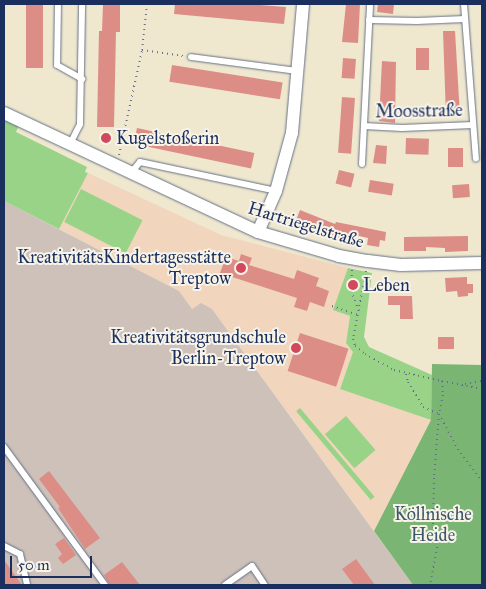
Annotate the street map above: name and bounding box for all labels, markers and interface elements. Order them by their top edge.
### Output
street label: Moosstraße [375,99,463,123]
place label: Kugelstoßerin [116,127,219,149]
marker: Kugelstoßerin [100,132,112,144]
street label: Hartriegelstraße [245,197,367,253]
place label: KreativitätsKindertagesstätte Treptow [17,247,231,290]
marker: KreativitätsKindertagesstätte Treptow [235,262,247,274]
place label: Leben [363,274,410,296]
marker: Leben [347,279,359,291]
place label: Kreativitätsgrundschule Berlin-Treptow [110,327,286,369]
marker: Kreativitätsgrundschule Berlin-Treptow [290,342,302,354]
park label: Köllnische Heide [394,504,472,546]
scale bar [12,546,95,578]
text: 50 m [18,556,50,574]

